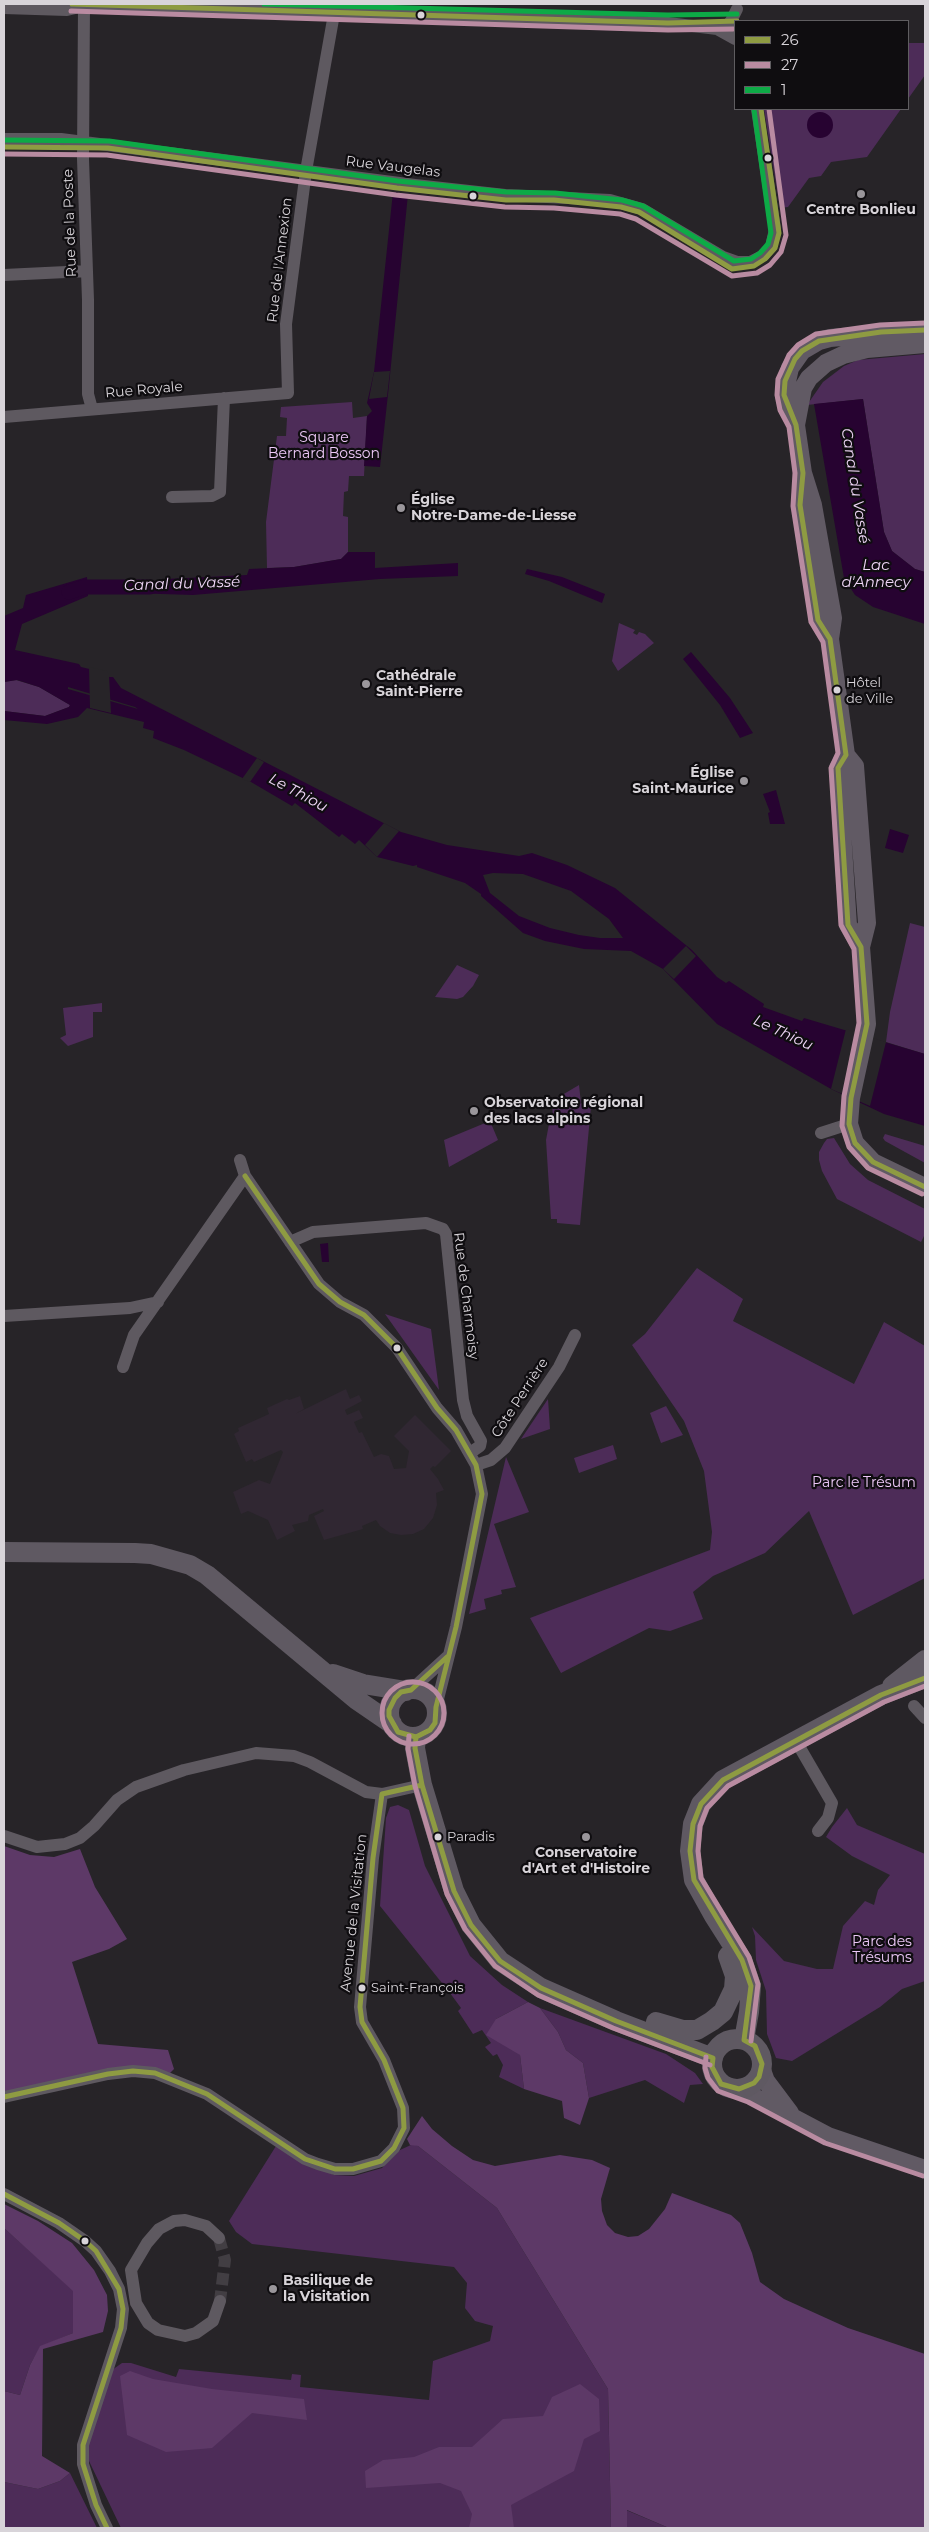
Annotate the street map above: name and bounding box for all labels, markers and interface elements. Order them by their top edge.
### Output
unlabelled marker [416,10,426,20]
legend [734,20,909,110]
text: 26 [781,30,799,49]
text: 27 [781,55,798,74]
text: 1 [781,80,786,99]
street label: Rue Vaugelas [345,153,441,181]
unlabelled marker [763,153,773,163]
street label: Rue de la Poste [60,169,80,277]
marker: Centre Bonlieu [855,188,867,200]
unlabelled marker [468,191,478,201]
street label: Rue de l'Annexion [264,196,296,324]
place label: Centre Bonlieu [806,202,916,218]
street label: Rue Royale [104,378,184,402]
water label: Canal du Vassé [837,427,873,545]
park label: Square Bernard Bosson [268,430,380,462]
place label: Église Notre-Dame-de-Liesse [411,492,577,524]
marker: Église Notre-Dame-de-Liesse [395,502,407,514]
water label: Lac d'Annecy [841,557,911,592]
water label: Canal du Vassé [123,573,241,595]
place label: Cathédrale Saint-Pierre [376,668,463,700]
place label: Hôtel de Ville [846,675,893,706]
marker: Cathédrale Saint-Pierre [360,678,372,690]
marker: Hôtel de Ville [832,685,842,695]
place label: Église Saint-Maurice [632,765,734,798]
water label: Le Thiou [266,770,330,816]
marker: Église Saint-Maurice [738,775,750,787]
water label: Le Thiou [750,1011,816,1055]
place label: Observatoire régional des lacs alpins [484,1095,643,1128]
marker: Observatoire régional des lacs alpins [468,1105,480,1117]
street label: Rue de Charmoisy [450,1231,482,1361]
unlabelled marker [392,1343,402,1353]
street label: Côte Perrière [488,1355,552,1441]
park label: Parc le Trésum [812,1475,916,1491]
place label: Paradis [447,1829,495,1845]
marker: Conservatoire d'Art et d'Histoire [580,1831,592,1843]
marker: Paradis [433,1832,443,1842]
street label: Avenue de la Visitation [337,1833,371,1993]
place label: Conservatoire d'Art et d'Histoire [522,1845,650,1878]
park label: Parc des Trésums [852,1934,912,1966]
place label: Saint-François [371,1980,464,1996]
marker: Saint-François [357,1983,367,1993]
unlabelled marker [80,2236,90,2246]
place label: Basilique de la Visitation [283,2273,373,2306]
marker: Basilique de la Visitation [267,2283,279,2295]

